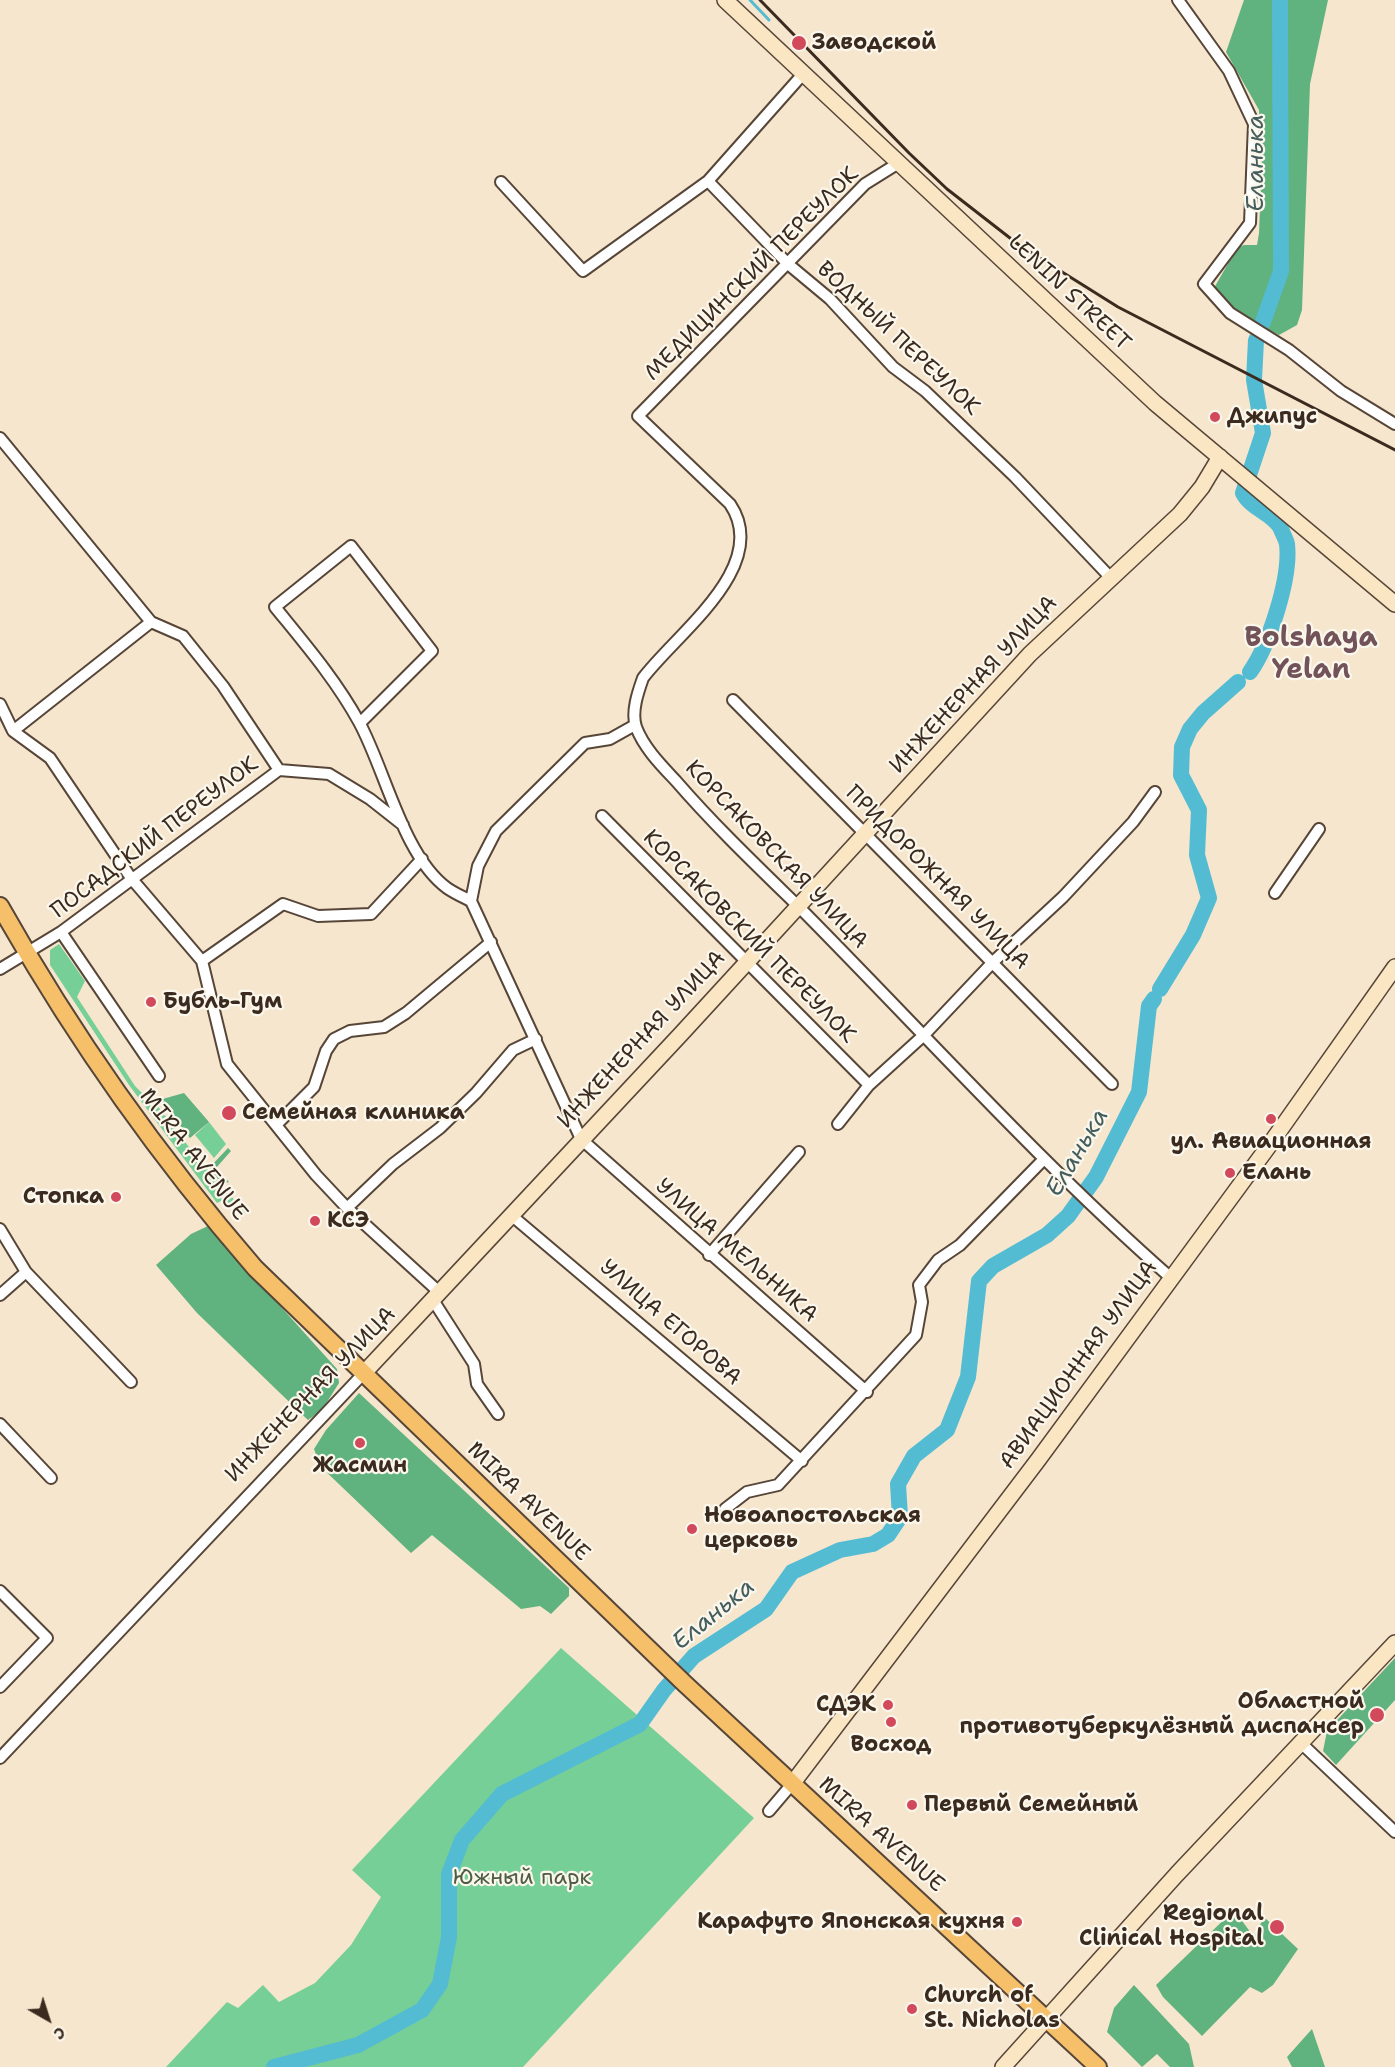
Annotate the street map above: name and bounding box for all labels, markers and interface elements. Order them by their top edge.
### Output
place label: Заводской [812,30,936,56]
marker: Заводской [790,34,808,52]
water label: Еланька [1243,114,1271,212]
street label: МЕДИЦИНСКИЙ ПЕРЕУЛОК [640,162,864,386]
street label: LENIN STREET [1002,229,1136,357]
street label: ВОДНЫЙ ПЕРЕУЛОК [811,256,985,422]
place label: Джипус [1227,404,1318,430]
marker: Джипус [1208,410,1222,424]
street label: ИНЖЕНЕРНАЯ УЛИЦА [885,591,1063,779]
district label: Bolshaya Yelan [1244,622,1378,688]
street label: ПОСАДСКИЙ ПЕРЕУЛОК [46,751,264,925]
street label: КОРСАКОВСКАЯ УЛИЦА [679,755,873,955]
street label: ПРИДОРОЖНАЯ УЛИЦА [839,780,1035,976]
street label: КОРСАКОВСКИЙ ПЕРЕУЛОК [637,825,861,1049]
street label: ИНЖЕНЕРНАЯ УЛИЦА [553,946,731,1134]
place label: Бубль-Гум [163,989,282,1015]
marker: Бубль-Гум [144,995,158,1009]
street label: MIRA AVENUE [133,1084,253,1226]
place label: Семейная клиника [242,1100,465,1126]
marker: Семейная клиника [220,1104,238,1122]
water label: Еланька [1041,1104,1115,1202]
marker: ул. Авиационная [1264,1112,1278,1126]
place label: ул. Авиационная [1170,1129,1372,1155]
place label: Елань [1242,1160,1311,1186]
marker: Елань [1223,1166,1237,1180]
street label: УЛИЦА МЕЛЬНИКА [650,1173,822,1329]
place label: Стопка [23,1184,104,1210]
marker: Стопка [109,1190,123,1204]
place label: КСЭ [327,1208,369,1234]
marker: КСЭ [308,1214,322,1228]
street label: УЛИЦА ЕГОРОВА [594,1254,746,1392]
street label: АВИАЦИОННАЯ УЛИЦА [994,1256,1164,1474]
street label: ИНЖЕНЕРНАЯ УЛИЦА [220,1302,402,1488]
marker: Жасмин [353,1436,367,1450]
street label: MIRA AVENUE [461,1437,595,1567]
place label: Жасмин [313,1453,407,1479]
place label: Новоапостольская церковь [704,1503,921,1554]
marker: Новоапостольская церковь [685,1522,699,1536]
water label: Еланька [667,1573,761,1657]
place label: Областной противотуберкулёзный диспансер [959,1689,1364,1741]
place label: СДЭК [816,1692,876,1718]
marker: СДЭК [881,1698,895,1712]
marker: Областной противотуберкулёзный диспансер [1368,1706,1386,1724]
marker: Восход [884,1715,898,1729]
place label: Восход [851,1732,931,1758]
street label: MIRA AVENUE [813,1772,949,1898]
place label: Первый Семейный [924,1792,1138,1818]
marker: Первый Семейный [905,1798,919,1812]
park label: Южный парк [453,1865,591,1891]
place label: Regional Clinical Hospital [1079,1901,1264,1952]
place label: Карафуто Японская кухня [697,1909,1005,1935]
marker: Карафуто Японская кухня [1010,1915,1024,1929]
marker: Regional Clinical Hospital [1268,1918,1286,1936]
place label: Church of St. Nicholas [924,1983,1060,2035]
north arrow [18,1989,78,2049]
marker: Church of St. Nicholas [905,2002,919,2016]
text: С [49,2022,70,2045]

